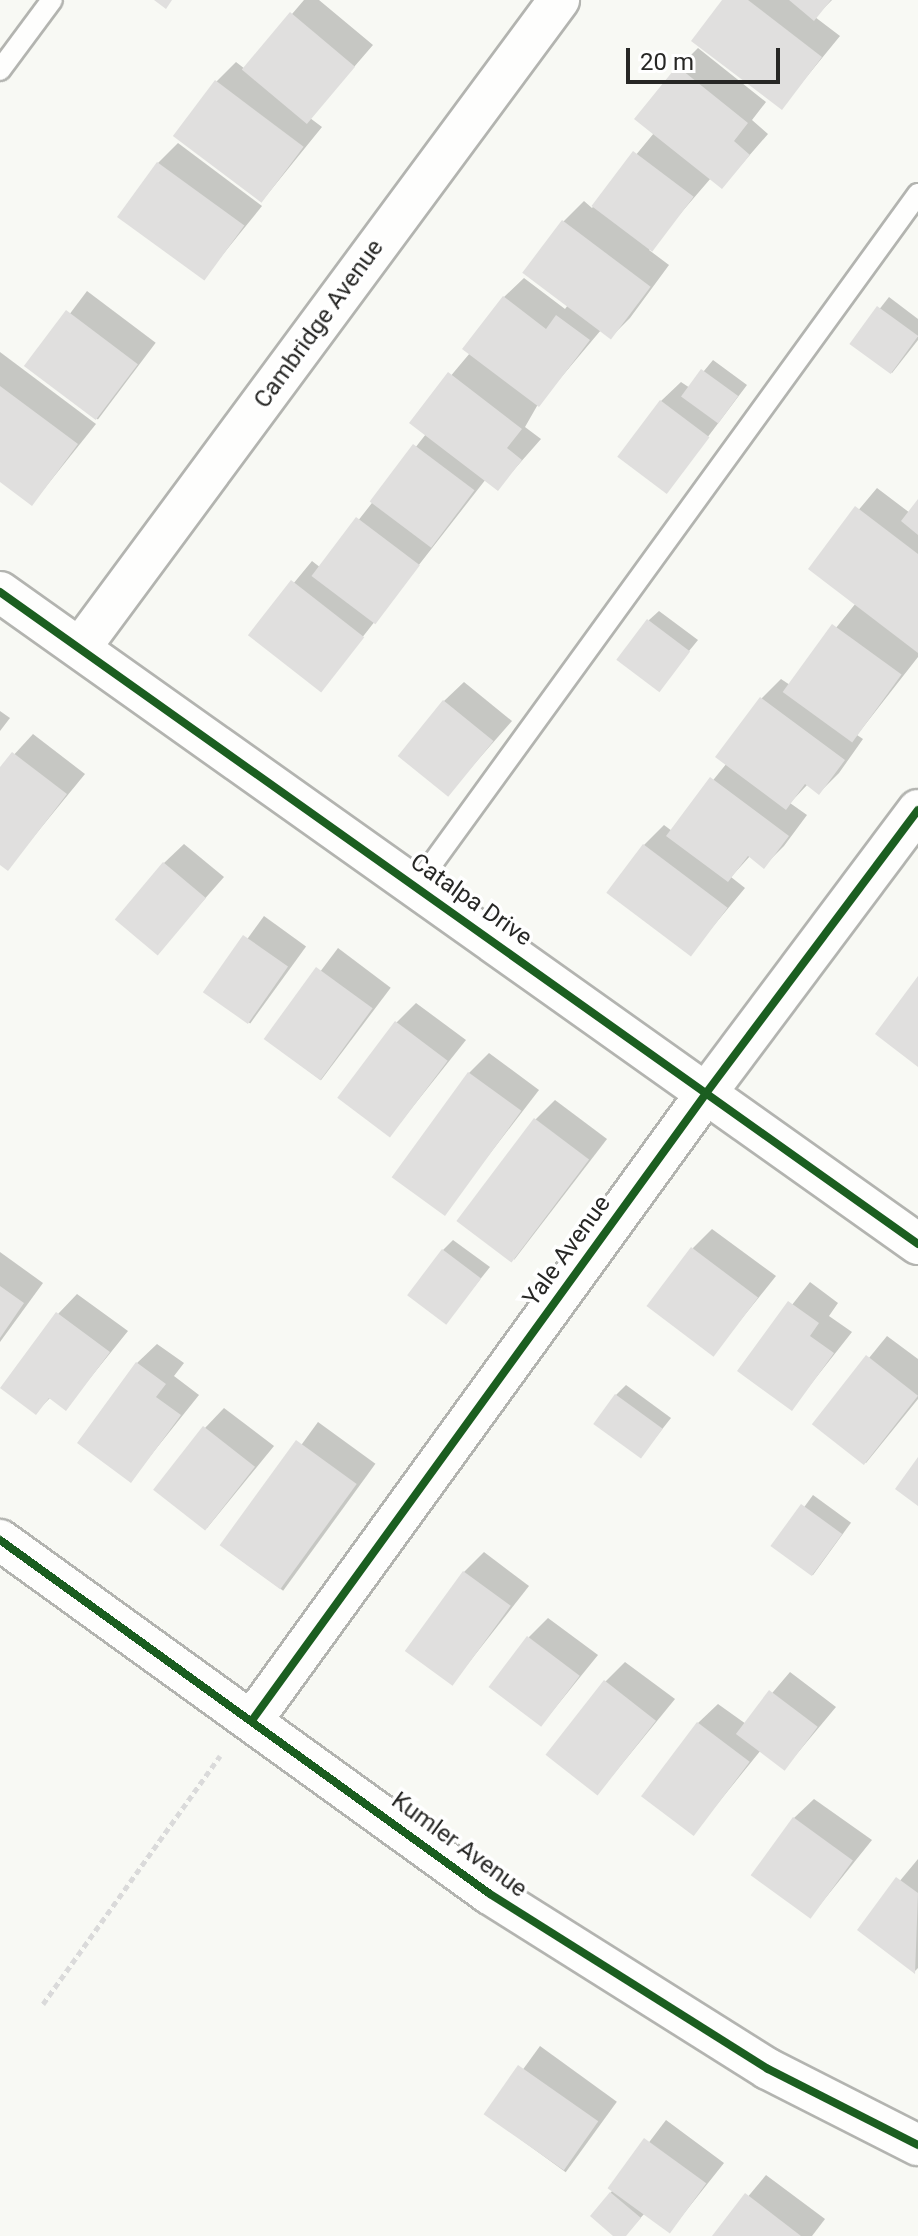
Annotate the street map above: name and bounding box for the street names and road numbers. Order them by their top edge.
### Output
street label: Cambridge Avenue [248,234,390,414]
street label: Catalpa Drive [405,848,537,952]
street label: Yale Avenue [517,1190,617,1312]
street label: Kumler Avenue [386,1786,532,1904]

